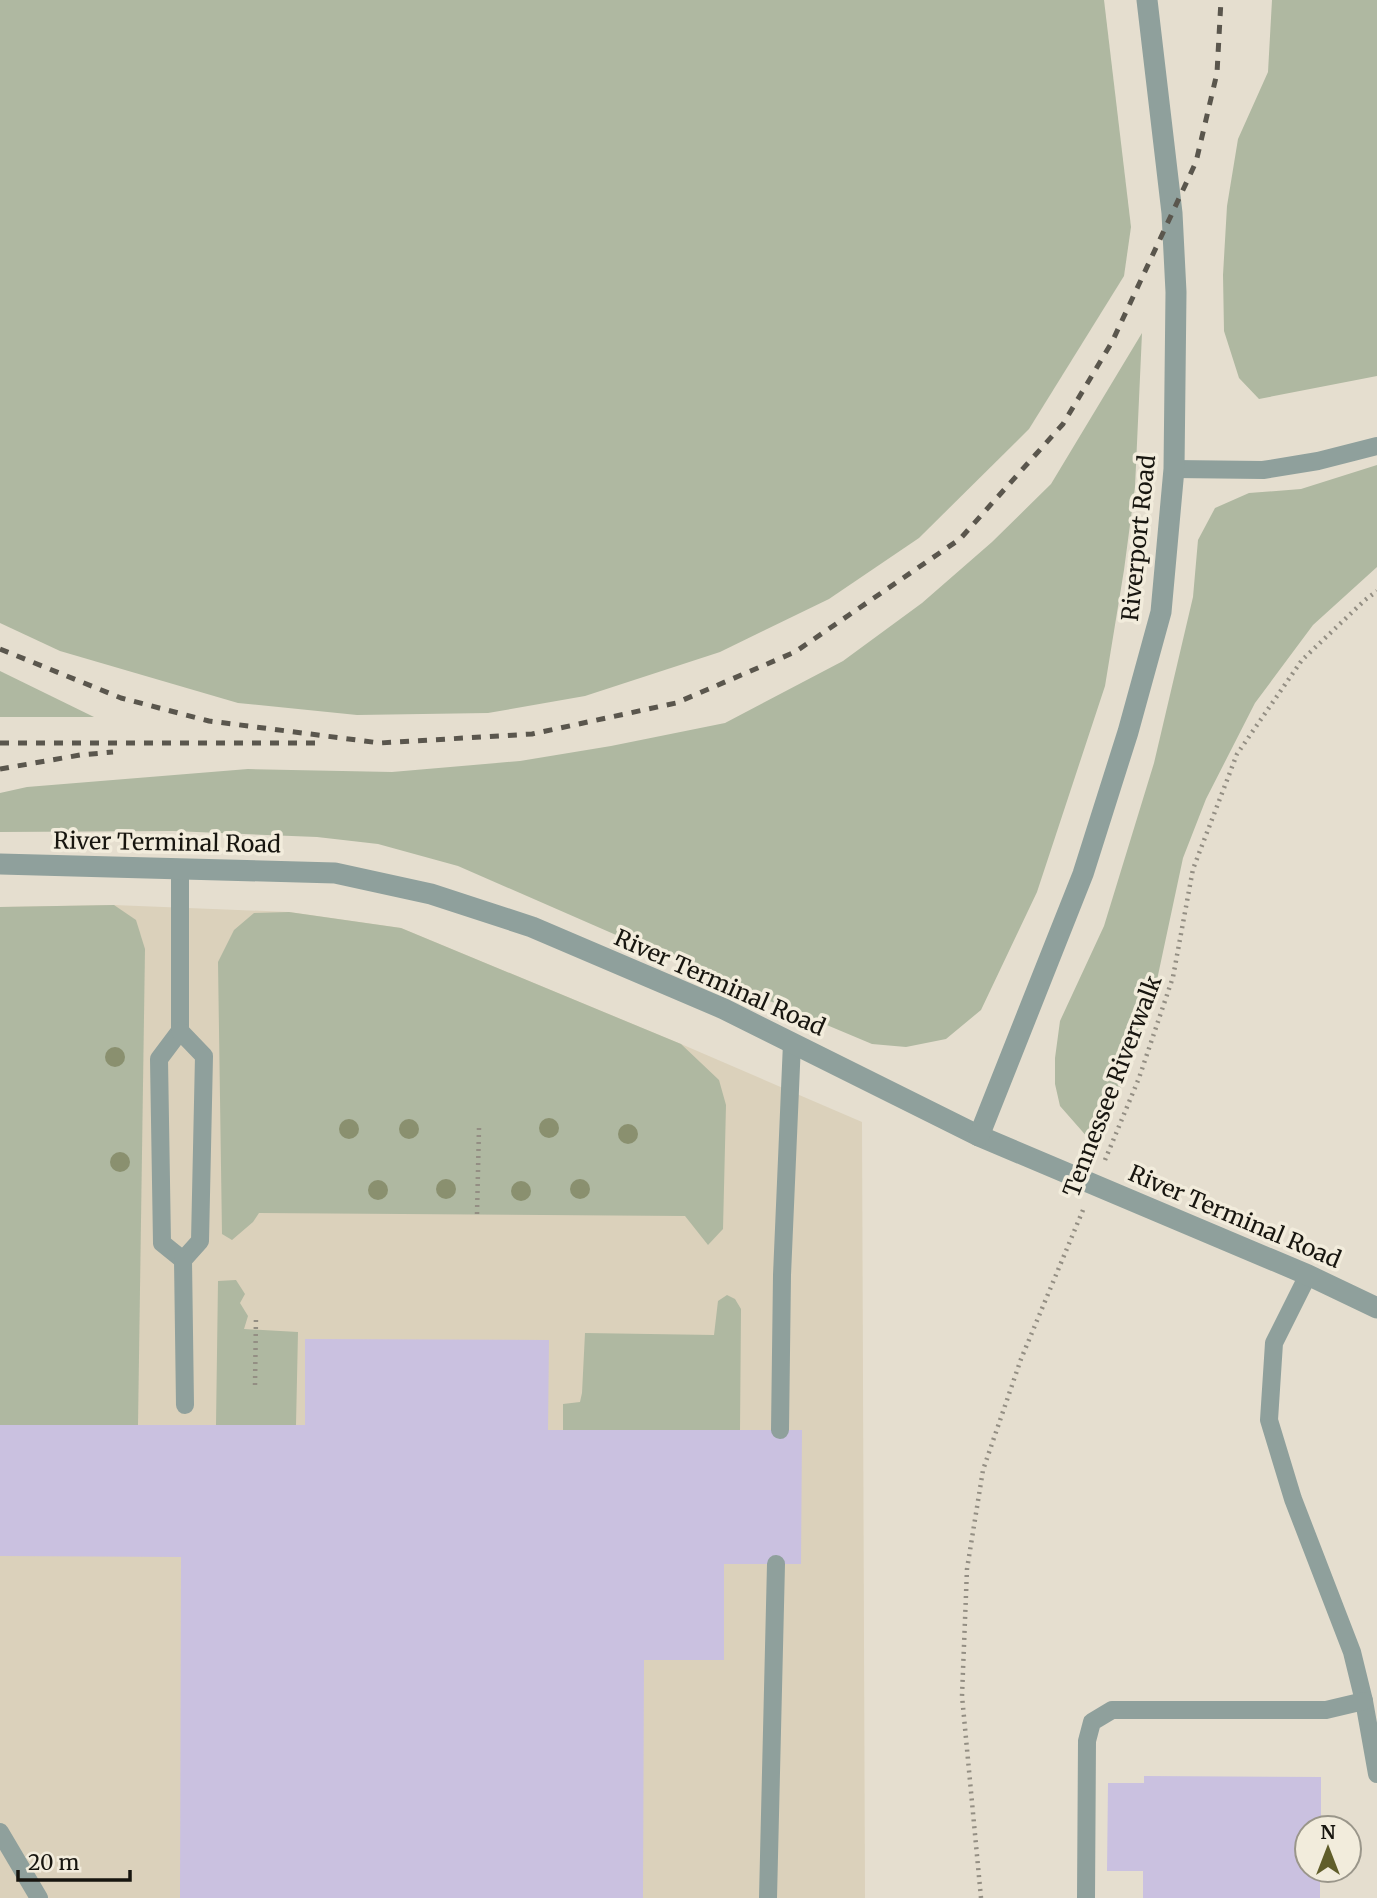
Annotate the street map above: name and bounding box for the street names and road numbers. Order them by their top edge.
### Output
street label: Riverport Road [1115,453,1161,623]
street label: River Terminal Road [53,826,281,858]
street label: River Terminal Road [610,922,830,1042]
street label: Tennessee Riverwalk [1056,971,1168,1201]
street label: River Terminal Road [1124,1158,1346,1274]

